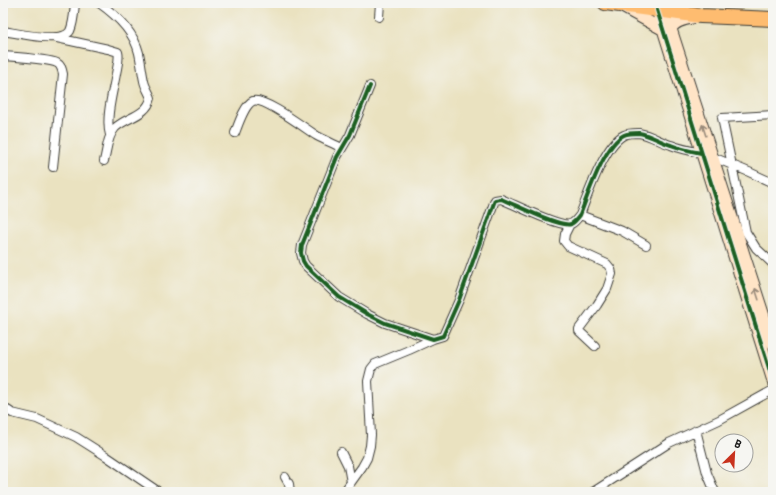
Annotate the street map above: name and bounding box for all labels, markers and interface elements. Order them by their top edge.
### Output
one-way arrow [700,124,707,137]
one-way arrow [753,287,760,300]
north arrow [714,433,754,473]
text: B [732,437,743,452]

